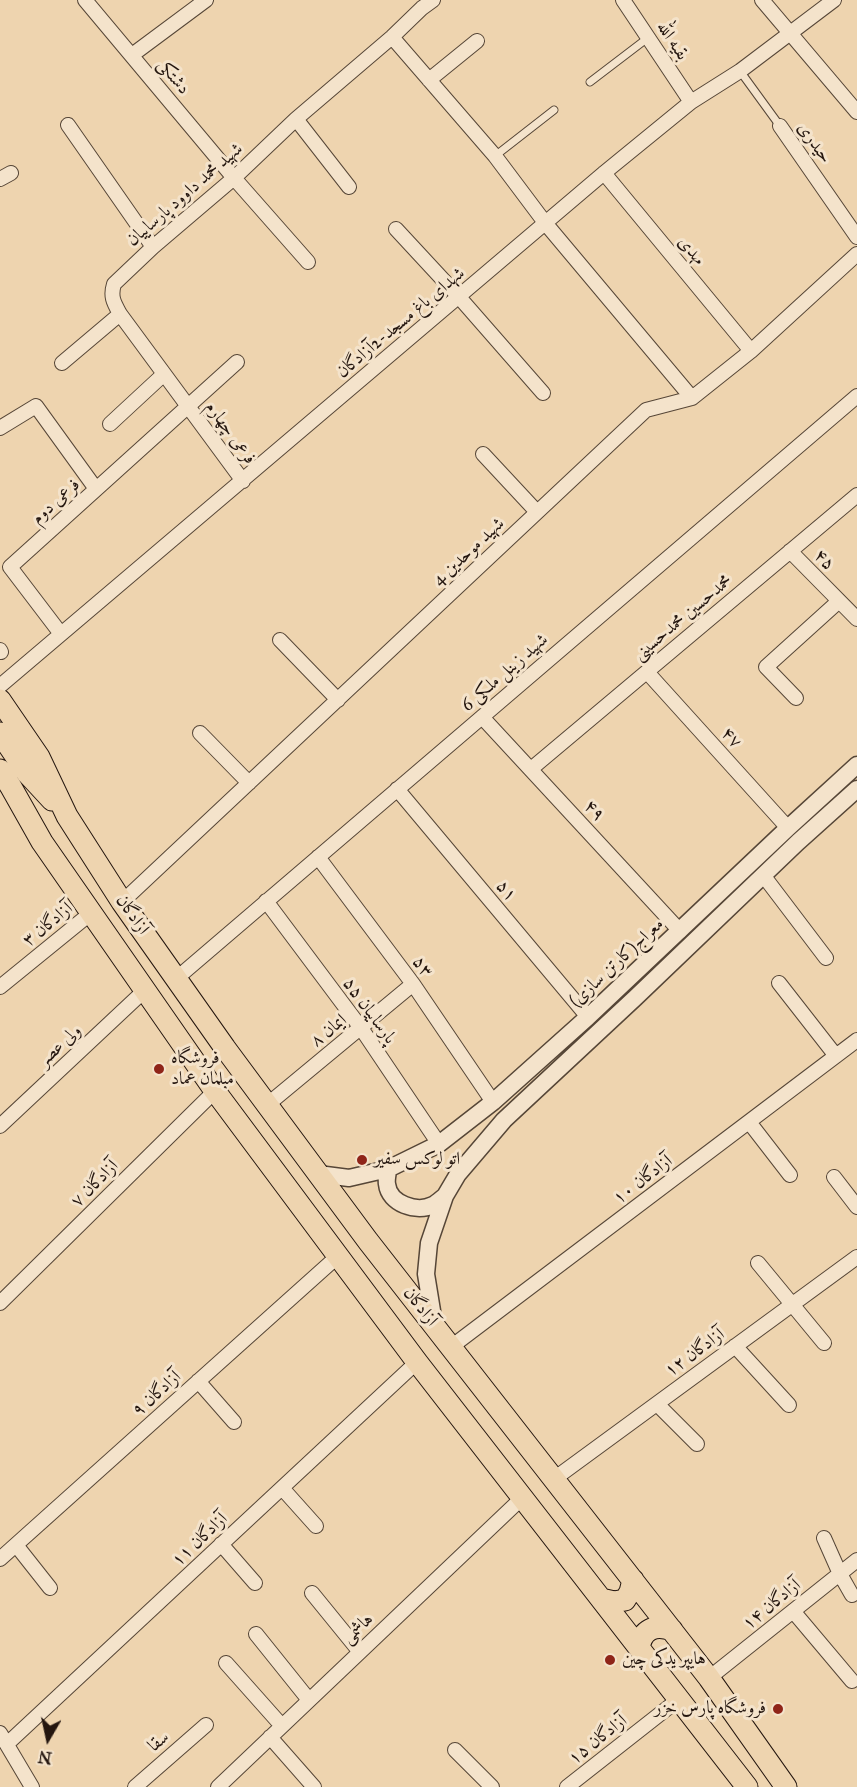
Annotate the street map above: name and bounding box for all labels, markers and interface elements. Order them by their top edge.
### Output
street label: بقیه الله [651,17,693,65]
street label: دشتکی [152,55,194,99]
street label: حیدری [792,118,836,168]
street label: شهید محمد داوود پارساییان [122,139,248,251]
street label: مهدی [673,232,709,270]
street label: شهدای‌ باغ مسجد-2آزادگان [332,263,470,383]
street label: فرعی چهارم [200,397,260,469]
street label: فرعی دوم [27,475,85,529]
street label: 4 شهید موحدین [429,513,509,591]
street label: ۴۵ [809,545,839,575]
street label: محمدحسین محمدحسینی [629,570,737,666]
street label: 6 شهید زینل ملکی [457,629,553,717]
street label: ۴۷ [716,723,746,753]
street label: ۴۹ [579,796,609,826]
street label: ۵۱ [491,876,521,906]
street label: آزادگان [111,891,153,939]
street label: ۳ آزادگان [19,898,77,952]
street label: معراج(کارتن سازی) [565,914,669,1012]
street label: ۵۳ [407,952,437,982]
street label: پارساییان ۵۵ [338,974,400,1048]
street label: ۸ ایمان [306,1010,352,1052]
street label: ولی عصر [34,1020,86,1072]
place label: فروشگاه مبلمان عماد [171,1048,234,1090]
marker: فروشگاه مبلمان عماد [152,1062,166,1076]
place label: اتو لوکس سفیر [374,1149,460,1171]
street label: ۱۰ آزادگان [609,1151,677,1209]
marker: اتو لوکس سفیر [355,1153,369,1167]
street label: ۷ آزادگان [67,1156,123,1212]
street label: آزادگان [398,1283,442,1331]
street label: ۱۲ آزادگان [661,1324,729,1382]
street label: ۹ آزادگان [128,1366,186,1422]
street label: ۱۱ آزادگان [167,1509,233,1571]
street label: ۱۴ آزادگان [738,1575,806,1635]
street label: هاشمی [338,1609,378,1649]
place label: هایپر یدکی چین [622,1649,706,1671]
marker: هایپر یدکی چین [603,1653,617,1667]
place label: فروشگاه پارس خزر [654,1698,766,1720]
marker: فروشگاه پارس خزر [771,1702,785,1716]
north arrow [18,1709,78,1769]
street label: ۱۵ آزادگان [564,1710,632,1770]
street label: سقا [144,1727,174,1757]
text: N [37,1747,53,1768]

